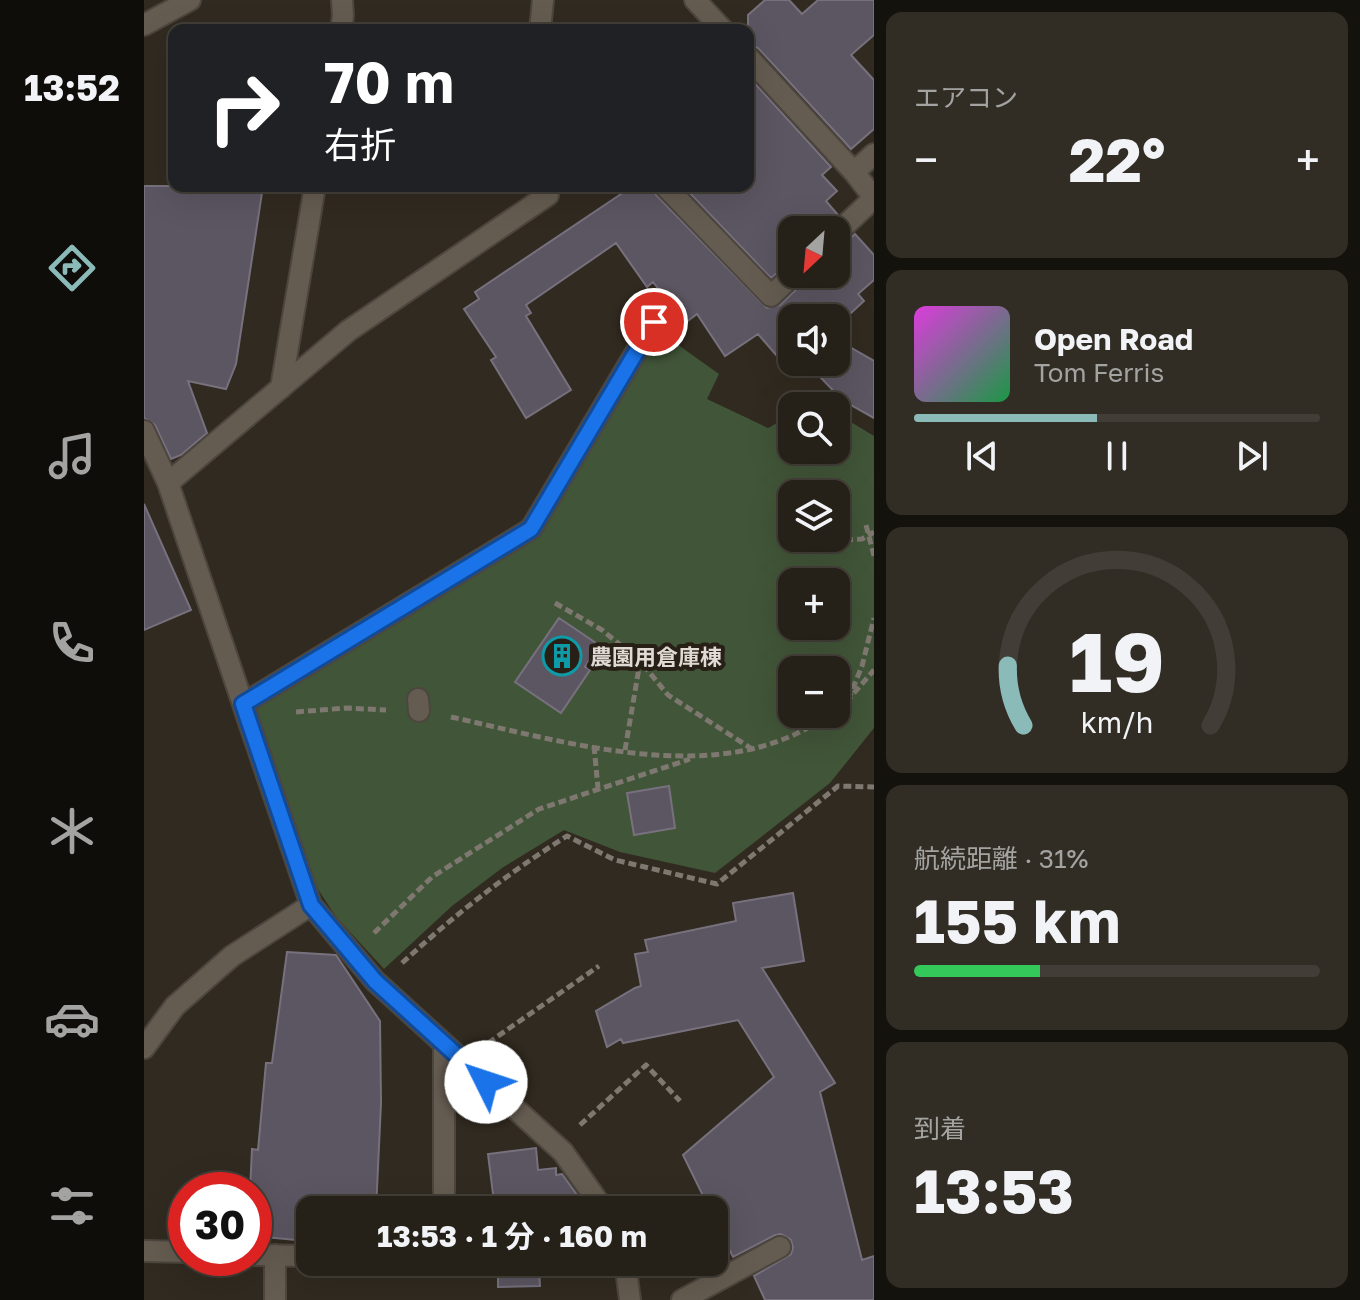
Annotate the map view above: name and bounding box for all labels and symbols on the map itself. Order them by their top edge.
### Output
north arrow [778,216,850,288]
pin [620,288,688,356]
building icon: 農園用倉庫棟 [541,635,583,677]
place label: 農園用倉庫棟 [590,643,722,670]
position arrow [444,1040,528,1124]
speed limit sign: 30 [168,1172,272,1276]

